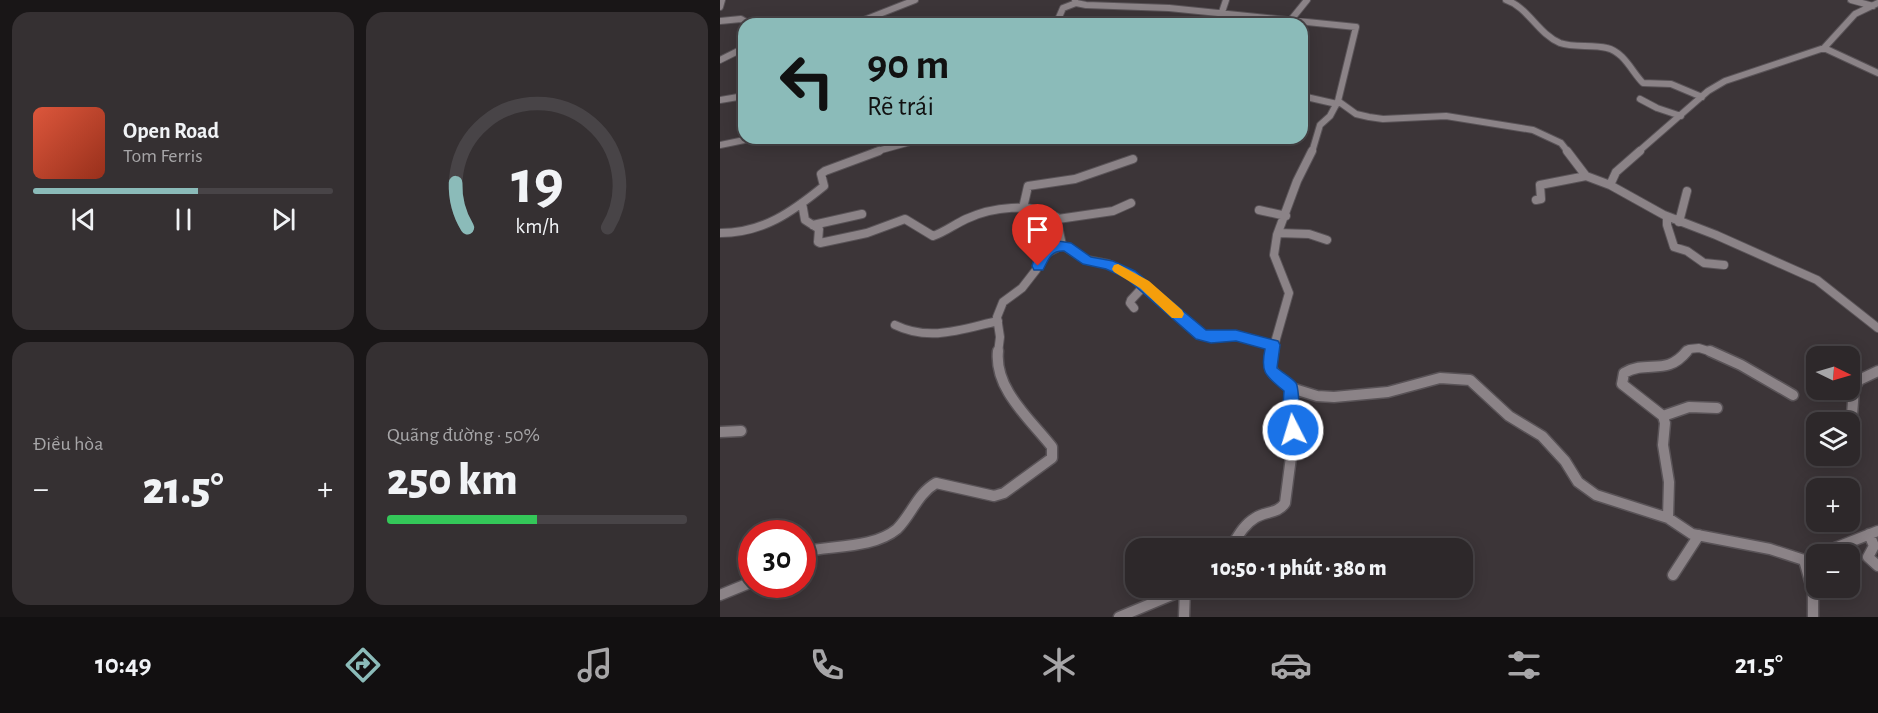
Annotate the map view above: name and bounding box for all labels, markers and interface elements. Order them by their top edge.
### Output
icon: left [768,42,846,120]
text: 90 m [867,44,949,86]
text: Rẽ trái [867,93,934,120]
text: Open Road [123,120,219,142]
text: Tom Ferris [123,146,203,166]
text: 19 [511,152,563,214]
icon: previous [67,203,100,236]
icon: pause [167,203,200,236]
icon: next [267,203,300,236]
pin [1012,204,1063,266]
icon: arrive [1021,213,1054,246]
text: km/h [515,217,559,238]
north arrow [1806,346,1860,400]
map controls [1806,346,1860,598]
position arrow [1261,398,1325,462]
button: layers [1806,412,1860,466]
text: Quãng đường · 50% [387,425,540,445]
text: Điều hòa [33,434,103,454]
text: 250 km [387,458,518,503]
text: 21.5° [142,467,224,512]
text: − [33,473,49,506]
text: + [317,473,333,506]
button: + [1806,478,1860,532]
speed limit sign: 30 [738,520,816,598]
button: − [1806,544,1860,598]
text: 10:50 · 1 phút · 380 m [1211,557,1387,579]
icon: directions [342,644,384,686]
icon: music [574,644,616,686]
icon: phone [806,644,848,686]
icon: climate [1038,644,1080,686]
icon: car [1270,644,1312,686]
icon: filters [1503,644,1545,686]
text: 10:49 [95,651,152,678]
text: 21.5° [1735,651,1783,678]

